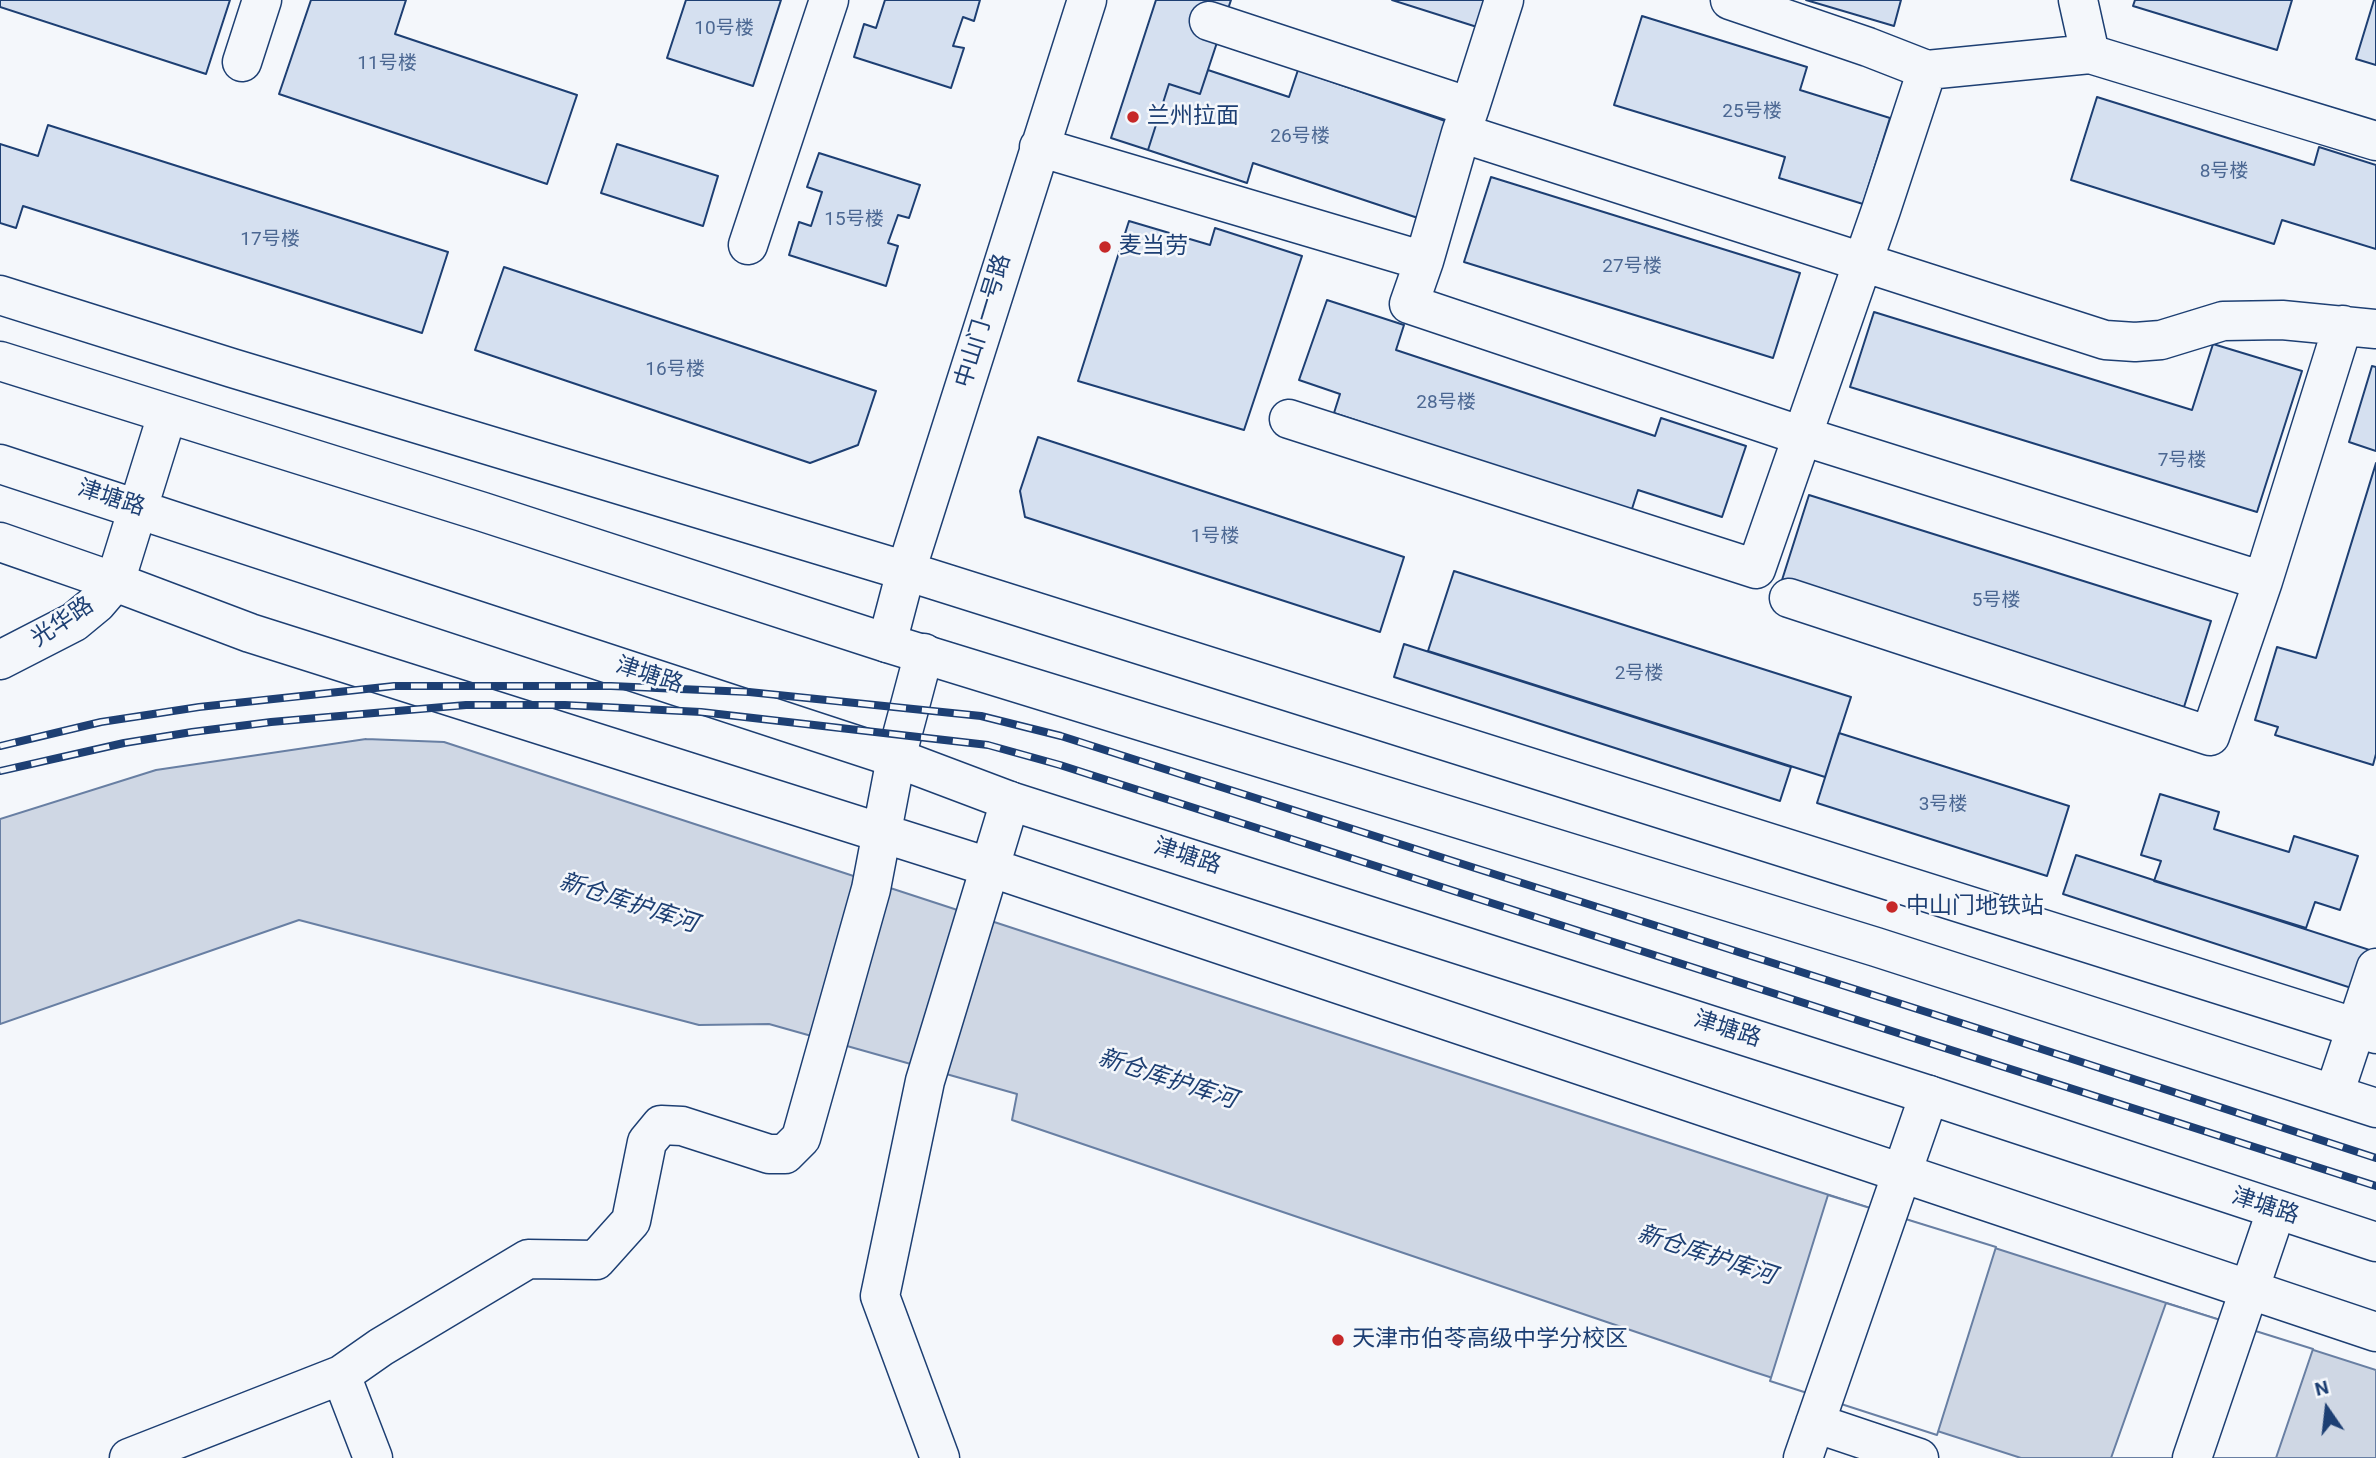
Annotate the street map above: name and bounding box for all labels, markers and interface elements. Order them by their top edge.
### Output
house number: 10号楼 [694,18,754,40]
house number: 11号楼 [357,53,417,75]
house number: 25号楼 [1722,101,1782,123]
place label: 兰州拉面 [1147,103,1239,131]
marker: 兰州拉面 [1125,109,1141,125]
house number: 26号楼 [1270,126,1330,148]
house number: 8号楼 [2200,161,2248,183]
house number: 15号楼 [824,209,884,231]
house number: 17号楼 [240,229,300,251]
place label: 麦当劳 [1119,233,1188,261]
marker: 麦当劳 [1097,239,1113,255]
street label: 中山门一号路 [951,251,1017,391]
house number: 27号楼 [1602,256,1662,278]
house number: 16号楼 [645,359,705,381]
house number: 28号楼 [1416,392,1476,414]
house number: 7号楼 [2158,450,2206,472]
street label: 津塘路 [74,475,148,523]
house number: 1号楼 [1191,526,1239,548]
house number: 5号楼 [1972,590,2020,612]
street label: 光华路 [27,592,99,654]
street label: 津塘路 [612,652,686,700]
house number: 2号楼 [1615,663,1663,685]
house number: 3号楼 [1919,794,1967,816]
street label: 津塘路 [1150,833,1224,881]
water label: 新仓库护库河 [555,868,701,940]
place label: 中山门地铁站 [1906,893,2044,921]
marker: 中山门地铁站 [1884,899,1900,915]
street label: 津塘路 [1690,1006,1764,1054]
water label: 新仓库护库河 [1094,1044,1240,1116]
street label: 津塘路 [2228,1183,2302,1231]
water label: 新仓库护库河 [1633,1220,1779,1292]
place label: 天津市伯苓高级中学分校区 [1352,1326,1628,1354]
marker: 天津市伯苓高级中学分校区 [1330,1332,1346,1348]
north arrow [2292,1374,2362,1444]
text: N [2313,1375,2331,1401]

